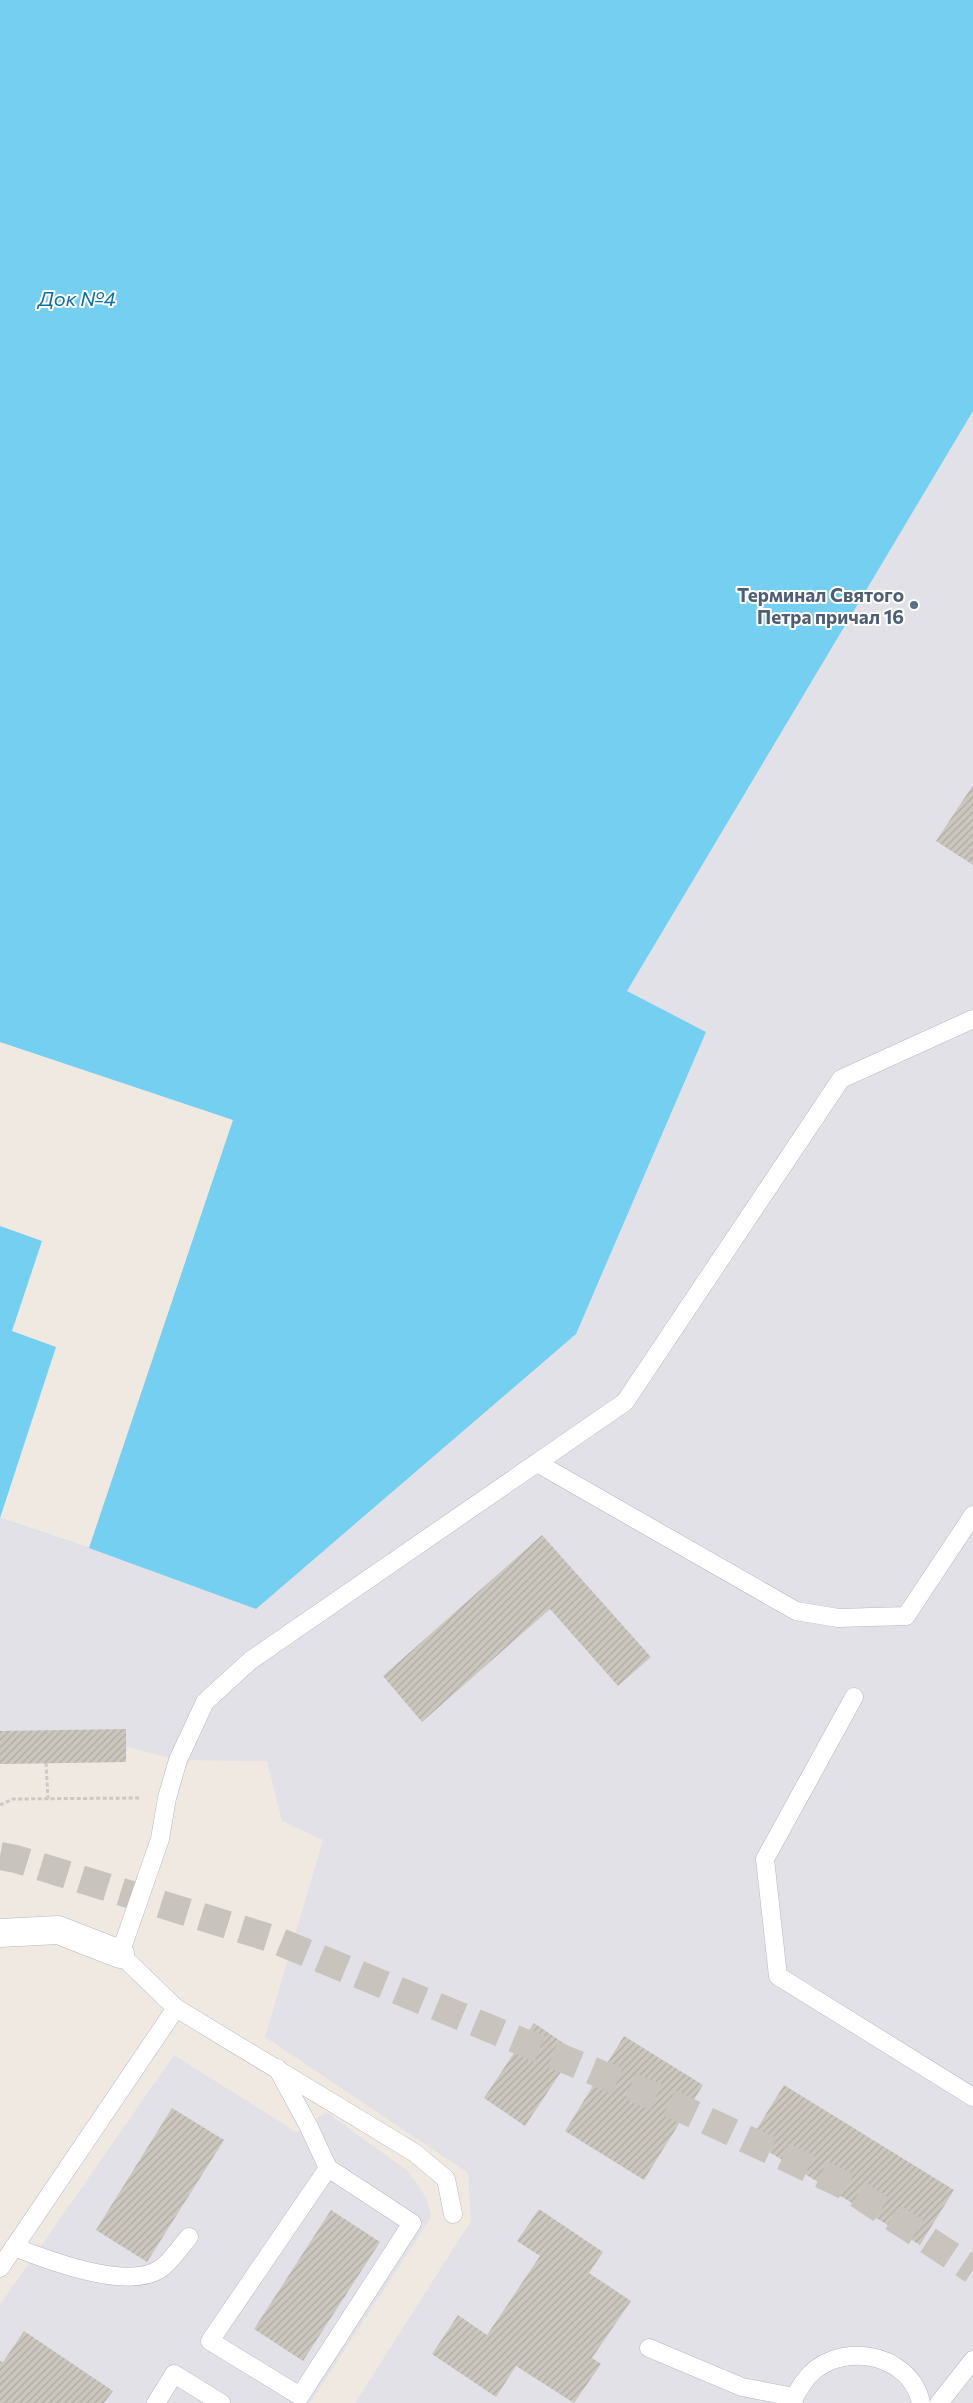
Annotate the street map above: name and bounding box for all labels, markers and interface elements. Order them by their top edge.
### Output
water label: Док №4 [36,286,116,310]
place label: Терминал Святого Петра причал 16 [737,583,904,628]
marker: Терминал Святого Петра причал 16 [908,599,920,611]

